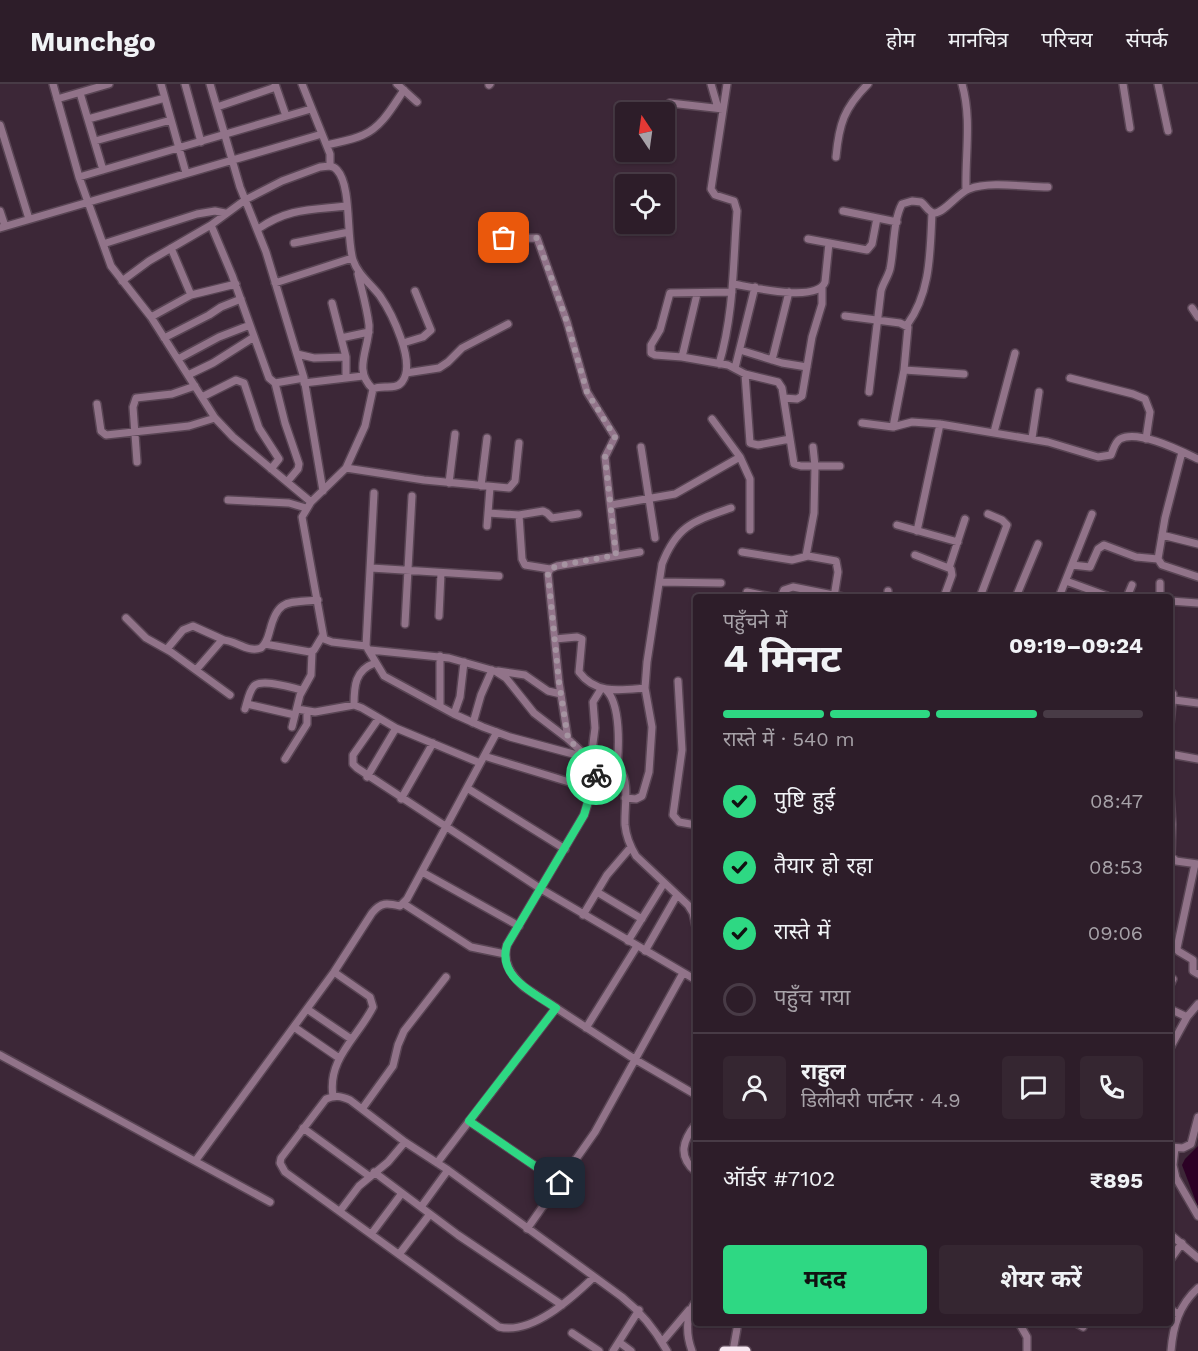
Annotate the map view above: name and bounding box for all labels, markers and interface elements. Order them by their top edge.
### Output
text: Munchgo [30,25,156,58]
text: होम [886,27,915,52]
text: मानचित्र [948,27,1008,52]
text: परिचय [1041,27,1093,52]
text: संपर्क [1126,27,1168,52]
north arrow [615,102,675,162]
map controls [615,102,675,234]
button: locate [615,174,675,234]
pin [478,212,529,263]
icon: bag [487,221,520,254]
text: पहुँचने में [723,609,788,633]
text: 09:19–09:24 [1009,633,1143,658]
text: 4 मिनट [723,636,841,681]
text: रास्ते में · 540 m [723,727,855,751]
courier [566,745,626,805]
icon: bike [580,759,613,792]
icon: check [723,785,756,818]
text: पुष्टि हुई [774,787,835,812]
text: 08:47 [1090,789,1143,813]
icon: check [723,851,756,884]
text: तैयार हो रहा [774,853,873,878]
text: 08:53 [1089,855,1143,879]
icon: check [723,917,756,950]
text: रास्ते में [774,919,830,944]
text: 09:06 [1088,921,1143,945]
text: पहुँच गया [774,985,851,1010]
button: person [723,1056,786,1119]
button: chat [1002,1056,1065,1119]
button: phone [1080,1056,1143,1119]
text: राहुल [801,1059,846,1084]
text: डिलीवरी पार्टनर · 4.9 [801,1088,961,1112]
pin [534,1157,585,1208]
icon: home [543,1166,576,1199]
text: ऑर्डर #7102 [723,1166,835,1191]
text: ₹895 [1090,1168,1143,1193]
button: मदद [723,1245,927,1314]
button: शेयर करें [939,1245,1143,1314]

